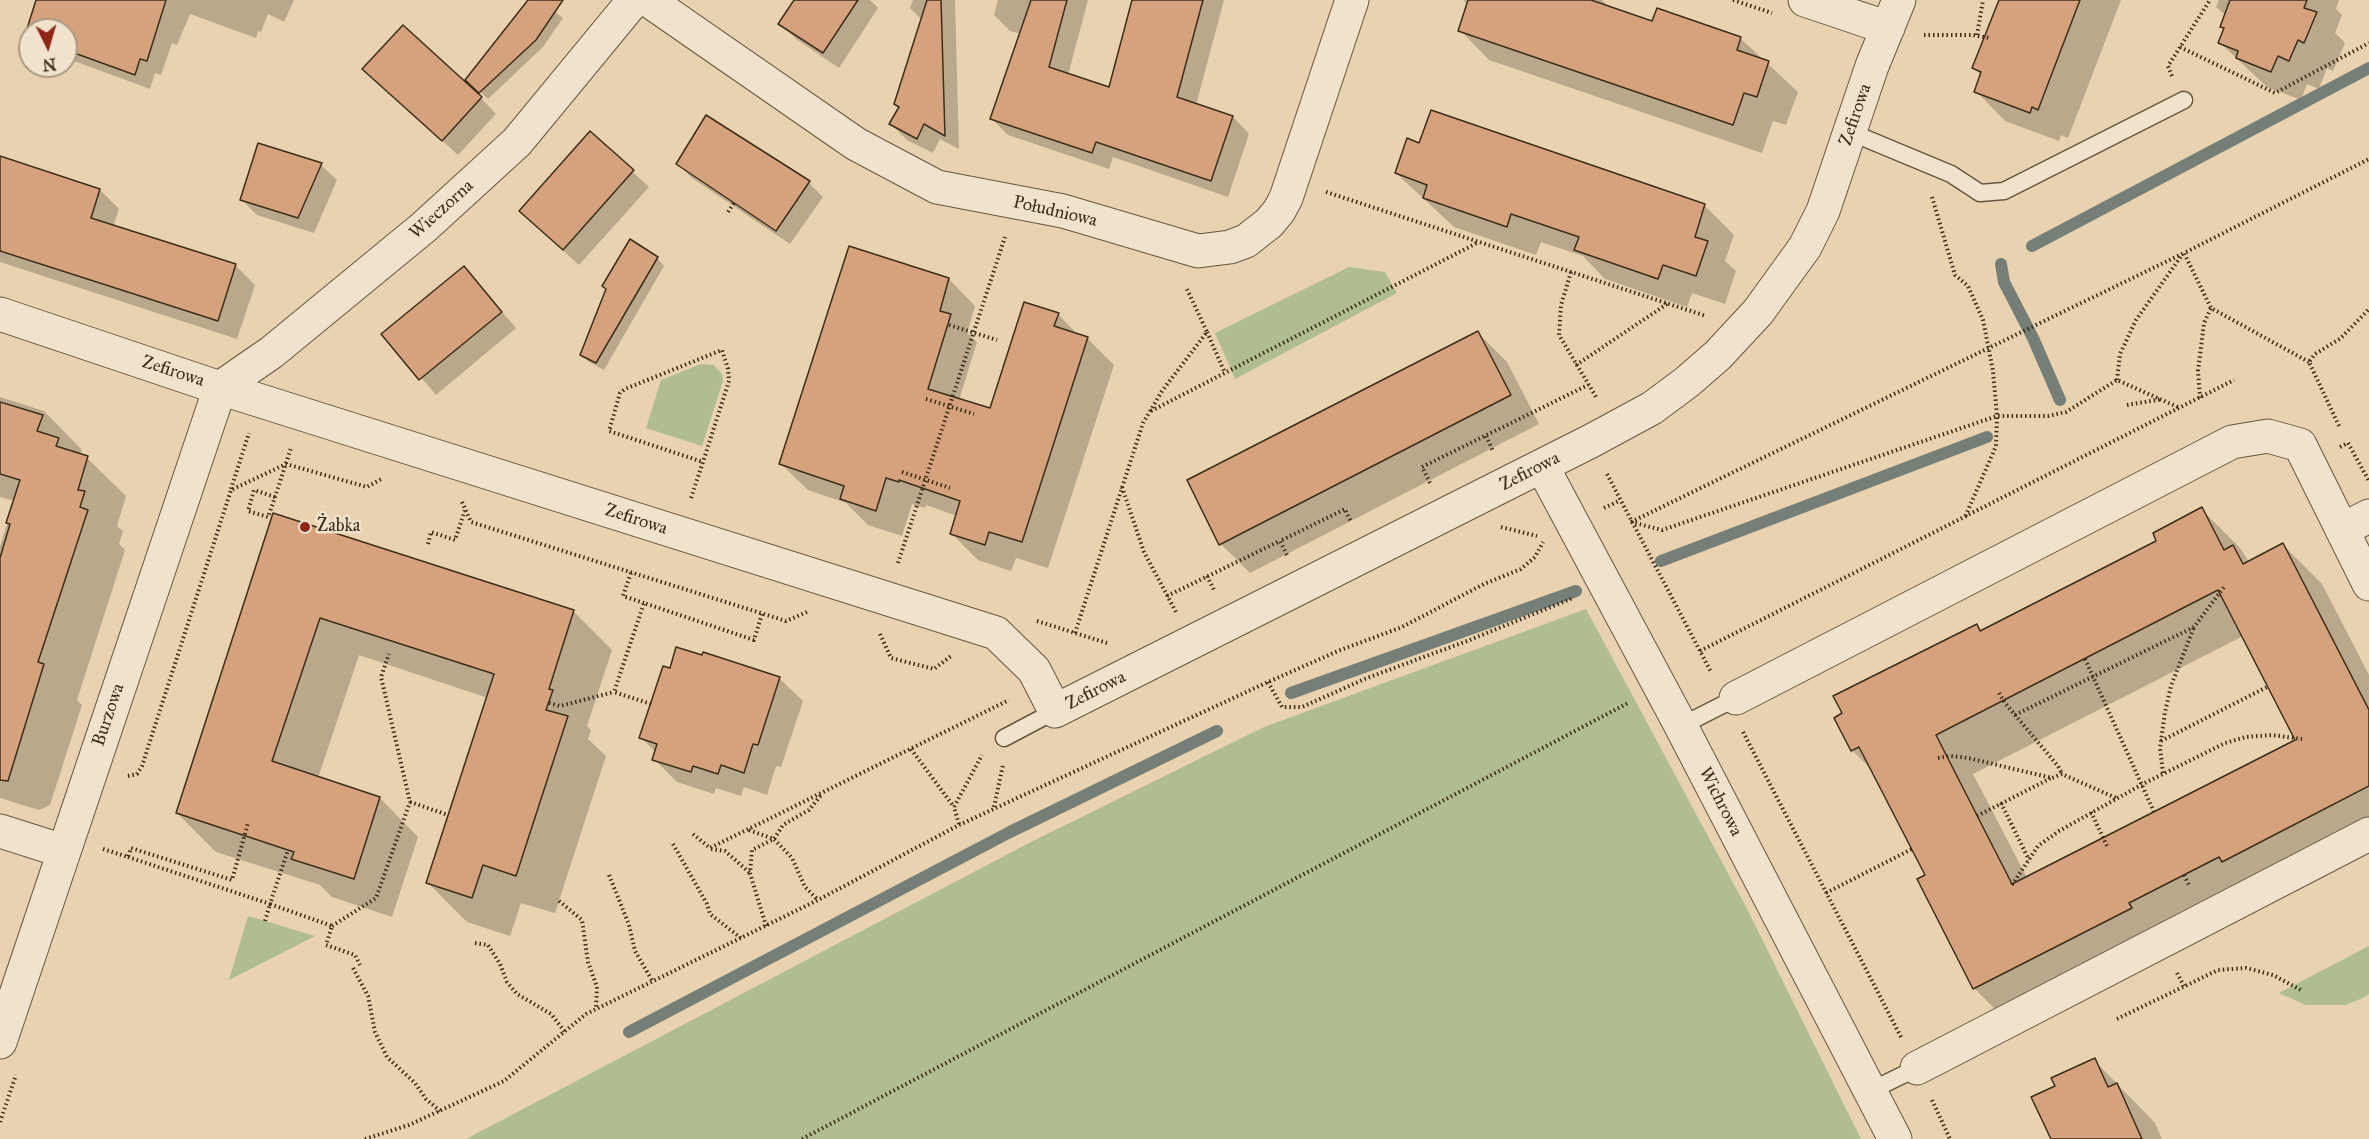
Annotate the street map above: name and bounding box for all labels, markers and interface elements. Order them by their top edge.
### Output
north arrow [18,18,78,78]
text: N [42,54,57,74]
street label: Zefirowa [1835,81,1877,149]
street label: Wieczorna [406,176,478,244]
street label: Południowa [1011,192,1099,232]
street label: Zefirowa [139,352,207,392]
street label: Zefirowa [1496,448,1564,496]
street label: Zefirowa [602,500,670,540]
place label: Żabka [317,516,360,538]
marker: Żabka [298,520,312,534]
street label: Zefirowa [1062,667,1130,715]
street label: Burzowa [88,681,130,749]
street label: Wichrowa [1693,764,1747,840]

